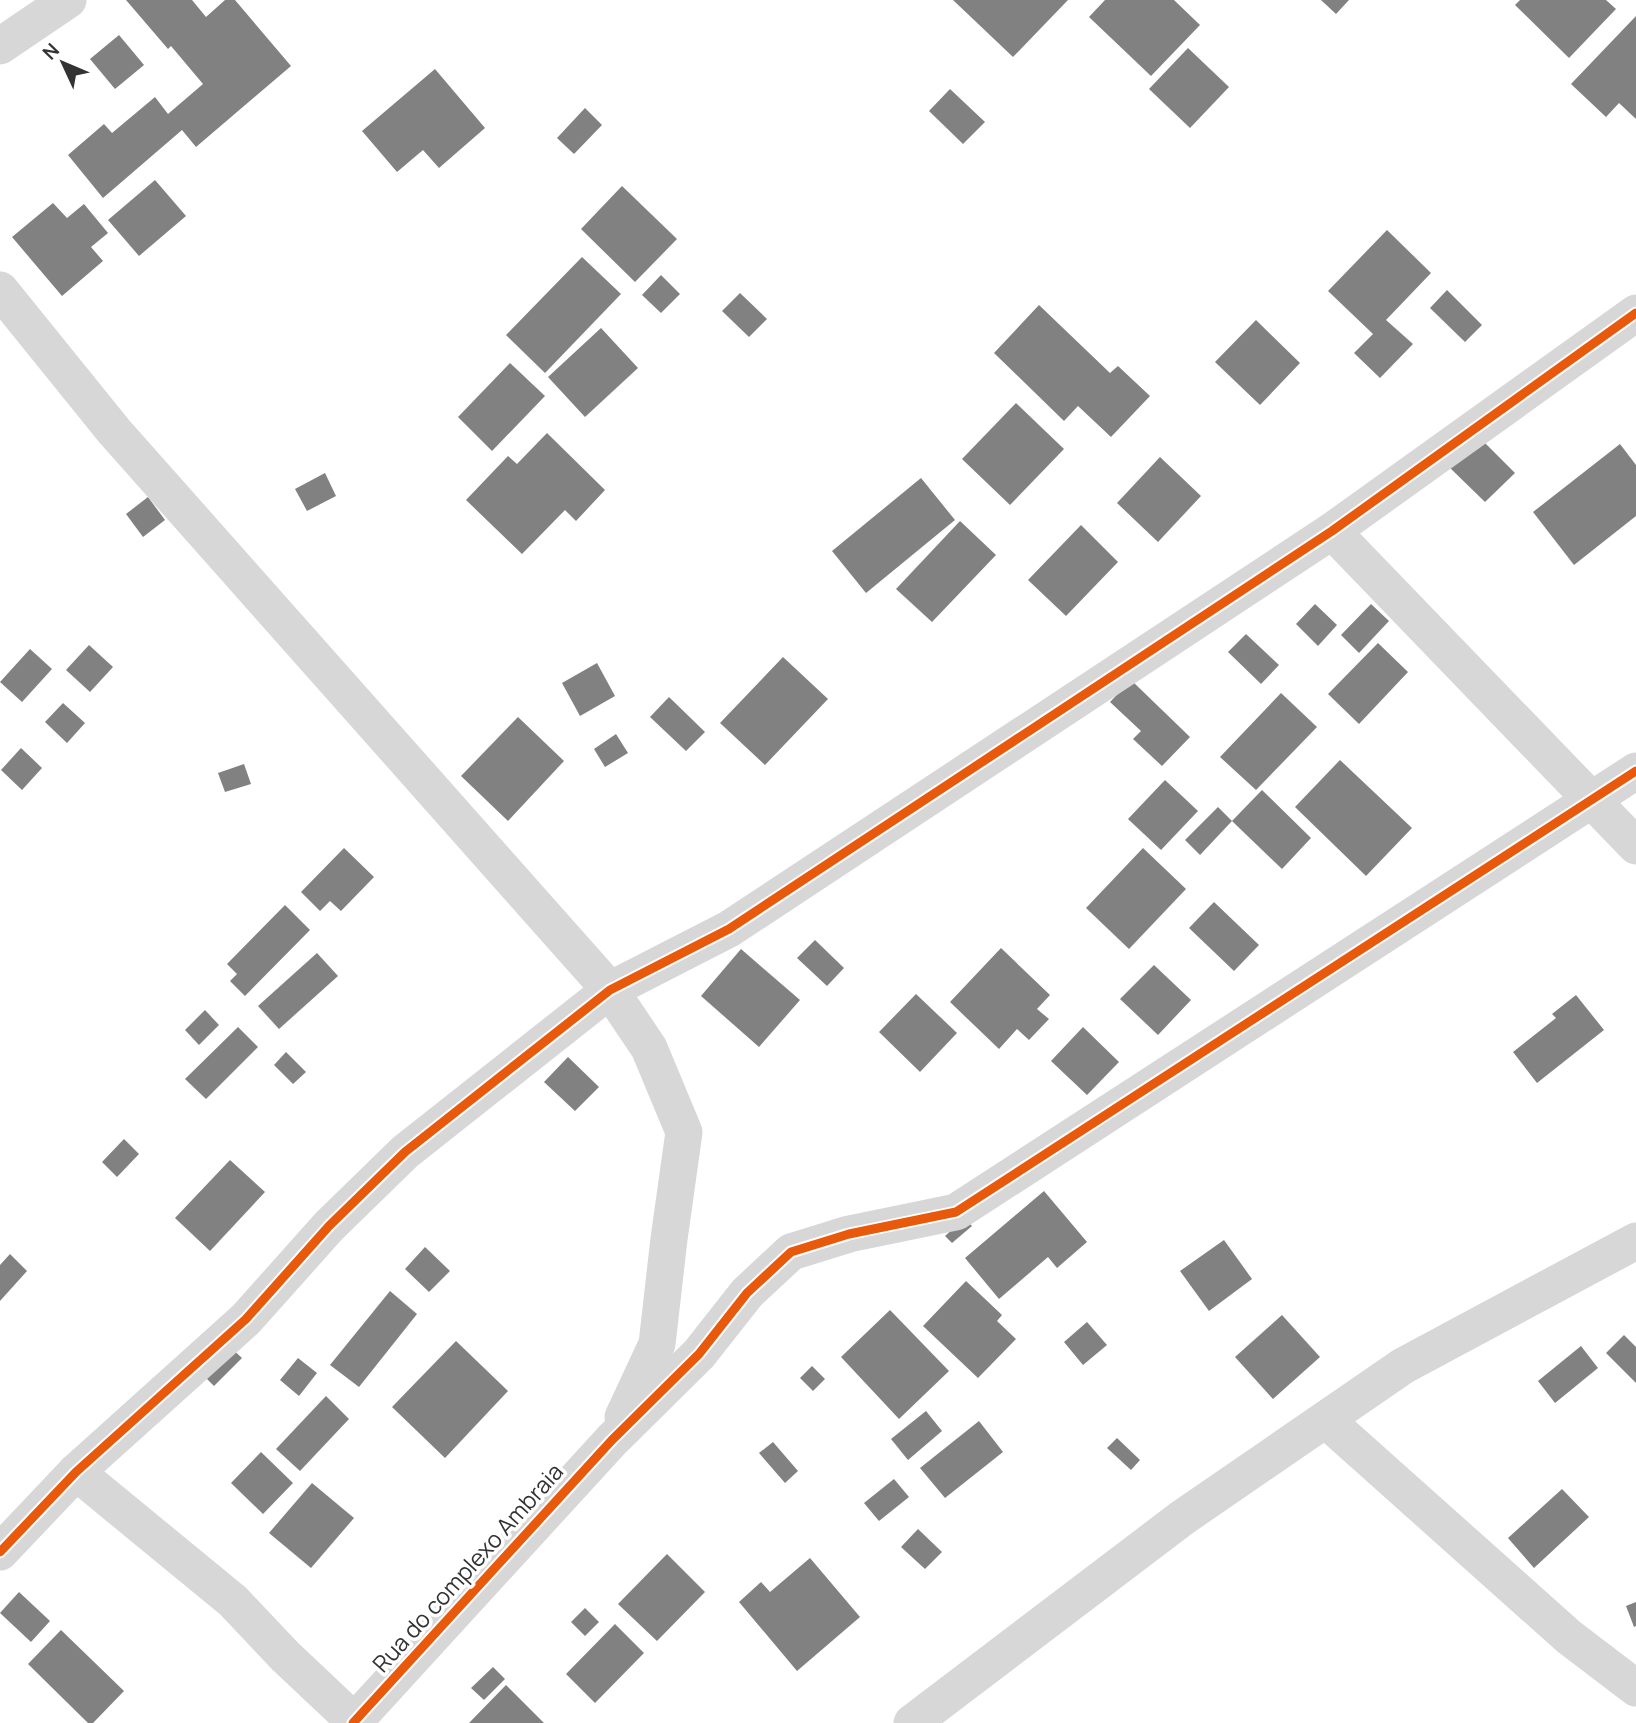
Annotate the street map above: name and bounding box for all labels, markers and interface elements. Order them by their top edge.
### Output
north arrow [28,28,98,98]
text: N [37,37,65,65]
street label: Rua do complexo Ambraia [365,1456,570,1679]

